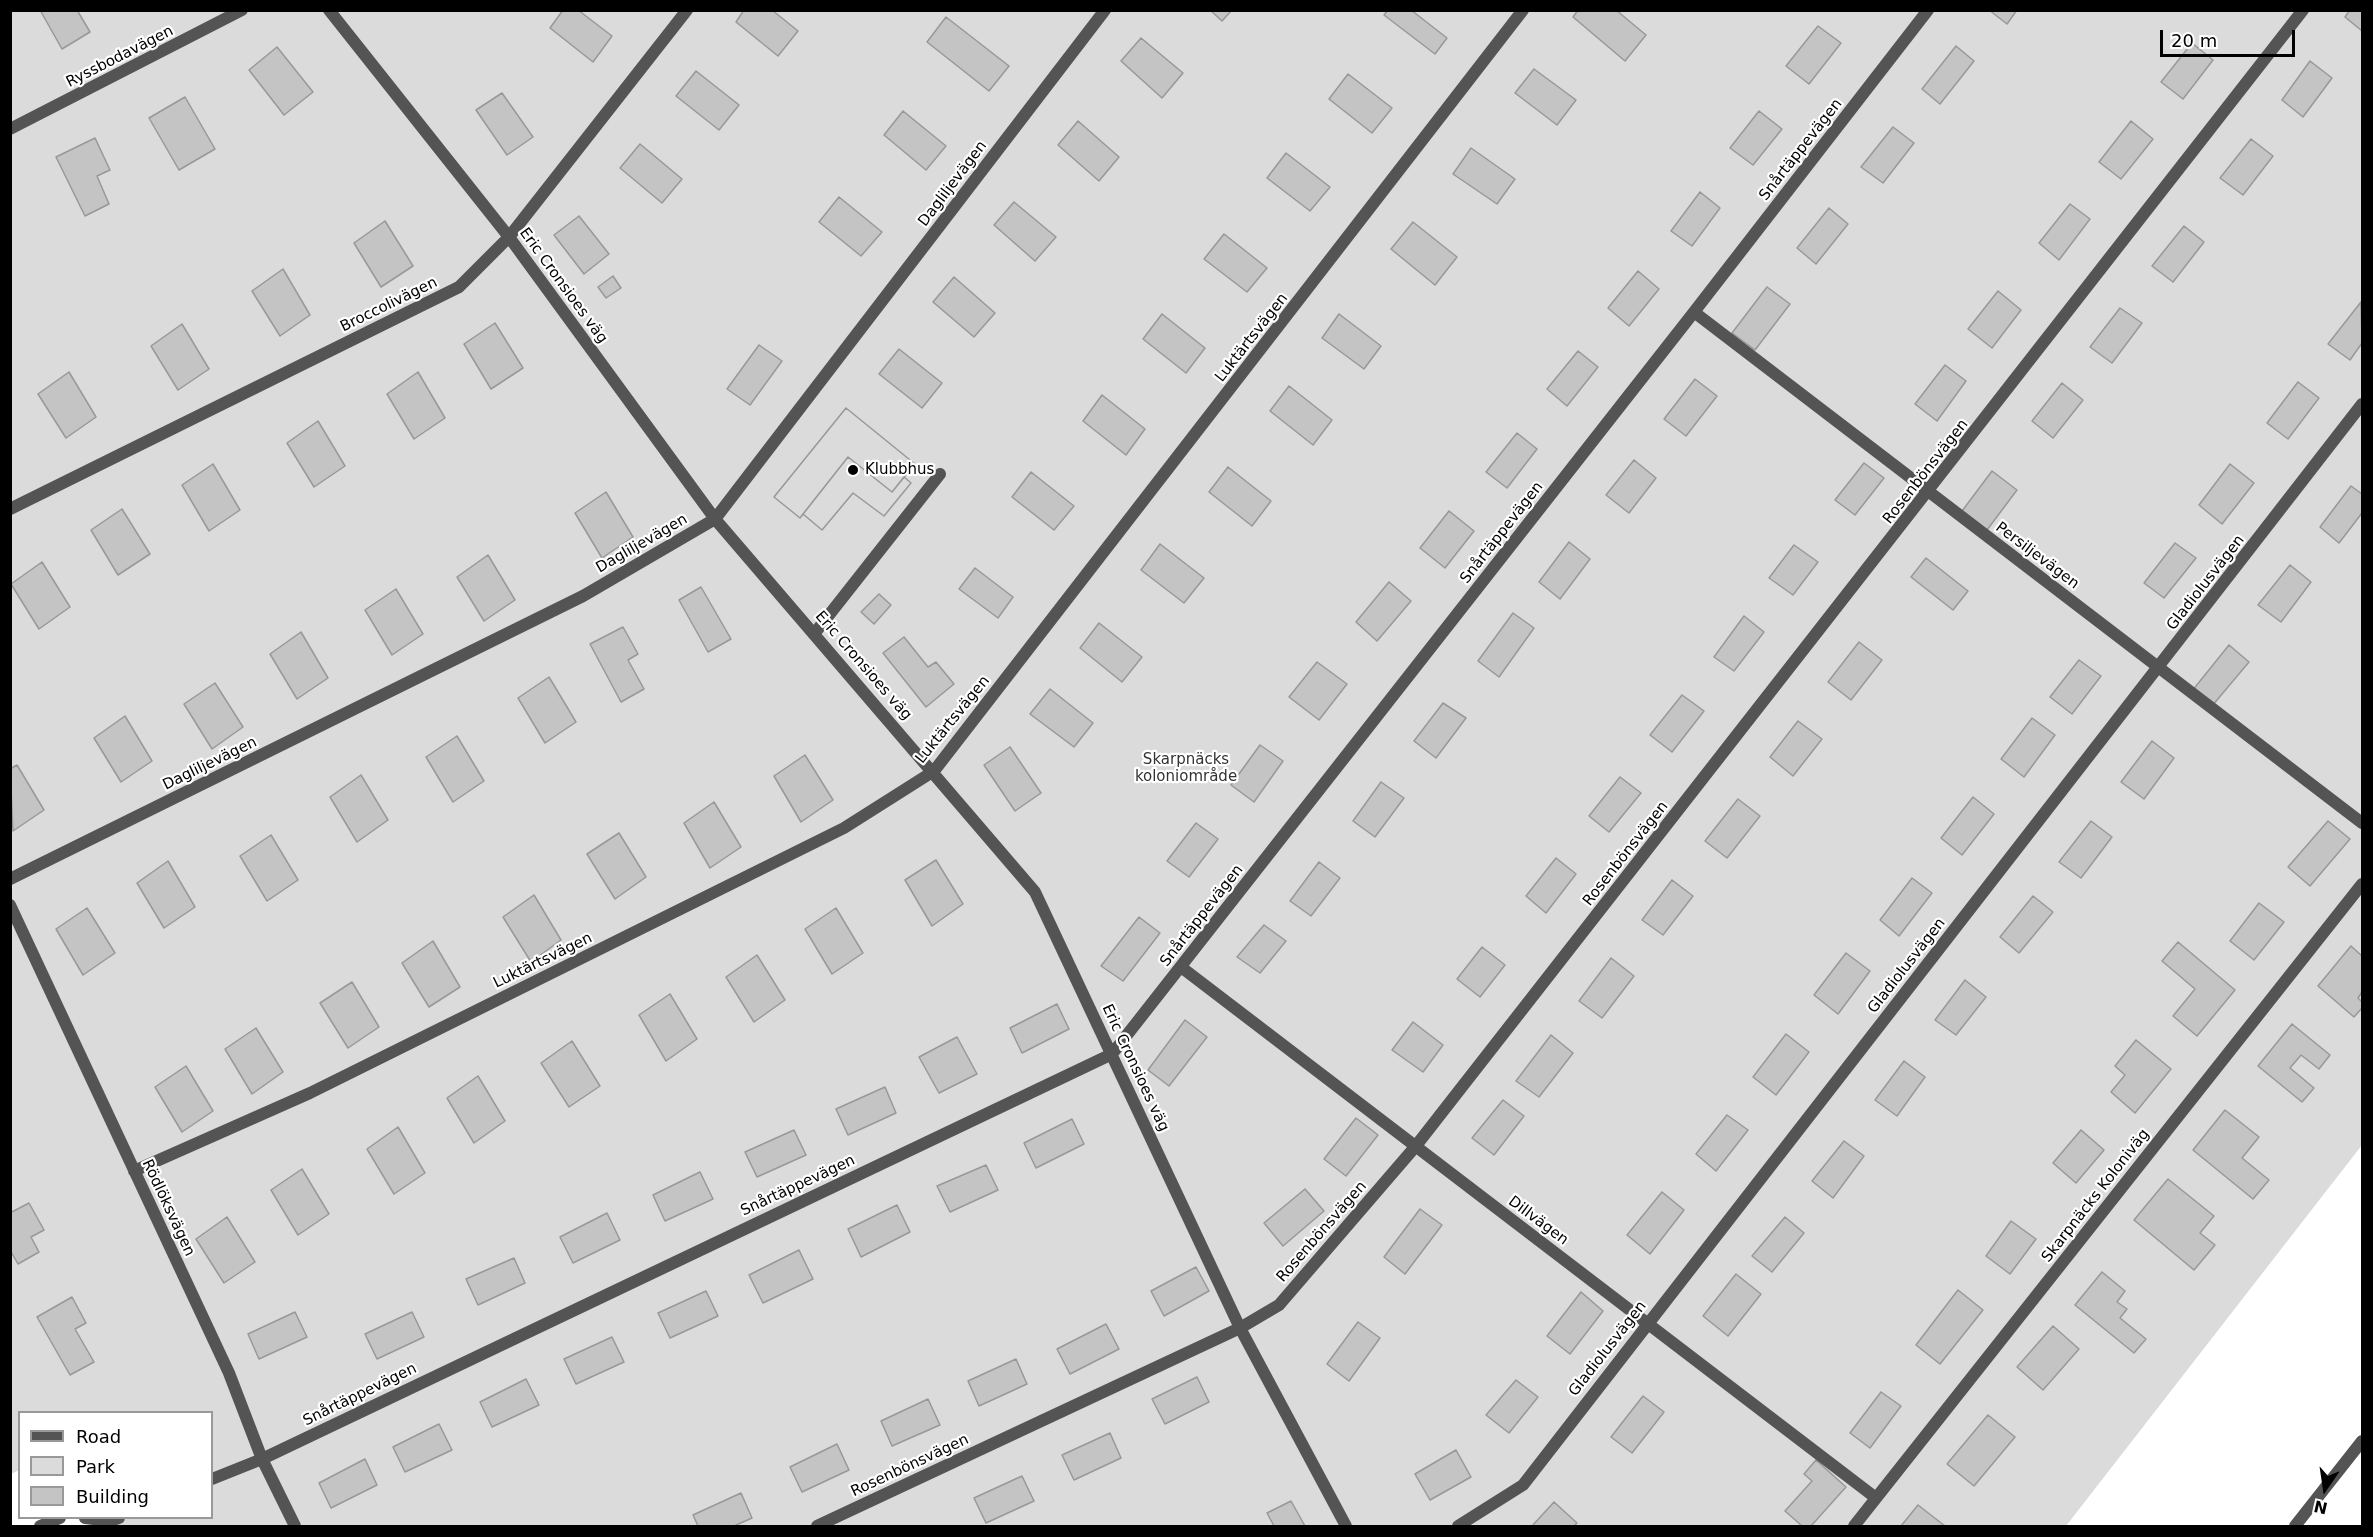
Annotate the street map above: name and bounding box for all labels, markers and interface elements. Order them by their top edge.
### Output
scale bar [2163,18,2298,56]
street label: Ryssbodavägen [63,22,177,92]
text: 20 m [2171,30,2217,51]
street label: Snårtäppevägen [1756,96,1846,204]
street label: Dagliljevägen [915,138,991,230]
street label: Eric Cronsioes väg [515,225,611,347]
street label: Broccolivägen [338,274,440,336]
street label: Luktärtsvägen [1212,290,1292,386]
street label: Rosenbönsvägen [1880,416,1972,528]
place label: Klubbhus [865,461,934,479]
marker: Klubbhus [846,463,860,477]
street label: Snårtäppevägen [1457,479,1547,587]
street label: Dagliljevägen [593,511,691,577]
street label: Persiljevägen [1992,519,2082,593]
street label: Gladiolusvägen [2163,532,2249,634]
street label: Eric Cronsioes väg [811,608,915,724]
street label: Luktärtsvägen [912,673,994,767]
street label: Dagliljevägen [160,733,260,795]
park label: Skarpnäcks koloniområde [1135,751,1237,786]
street label: Rosenbönsvägen [1580,798,1672,910]
street label: Snårtäppevägen [1157,862,1247,970]
street label: Gladiolusvägen [1864,915,1950,1017]
street label: Luktärtsvägen [491,929,595,993]
street label: Eric Cronsioes väg [1098,1001,1172,1135]
street label: Skarpnäcks Koloniväg [2038,1126,2154,1266]
street label: Snårtäppevägen [738,1152,858,1220]
street label: Rödlöksvägen [138,1157,198,1259]
street label: Rosenbönsvägen [1273,1178,1371,1286]
street label: Dillvägen [1504,1193,1572,1249]
street label: Gladiolusvägen [1565,1298,1651,1400]
street label: Snårtäppevägen [300,1360,420,1430]
legend [18,1411,213,1519]
text: Road [76,1426,121,1447]
street label: Rosenbönsvägen [848,1431,972,1501]
text: Park [76,1456,115,1477]
north arrow [2295,1459,2355,1519]
text: Building [76,1486,149,1507]
text: N [2312,1496,2330,1518]

